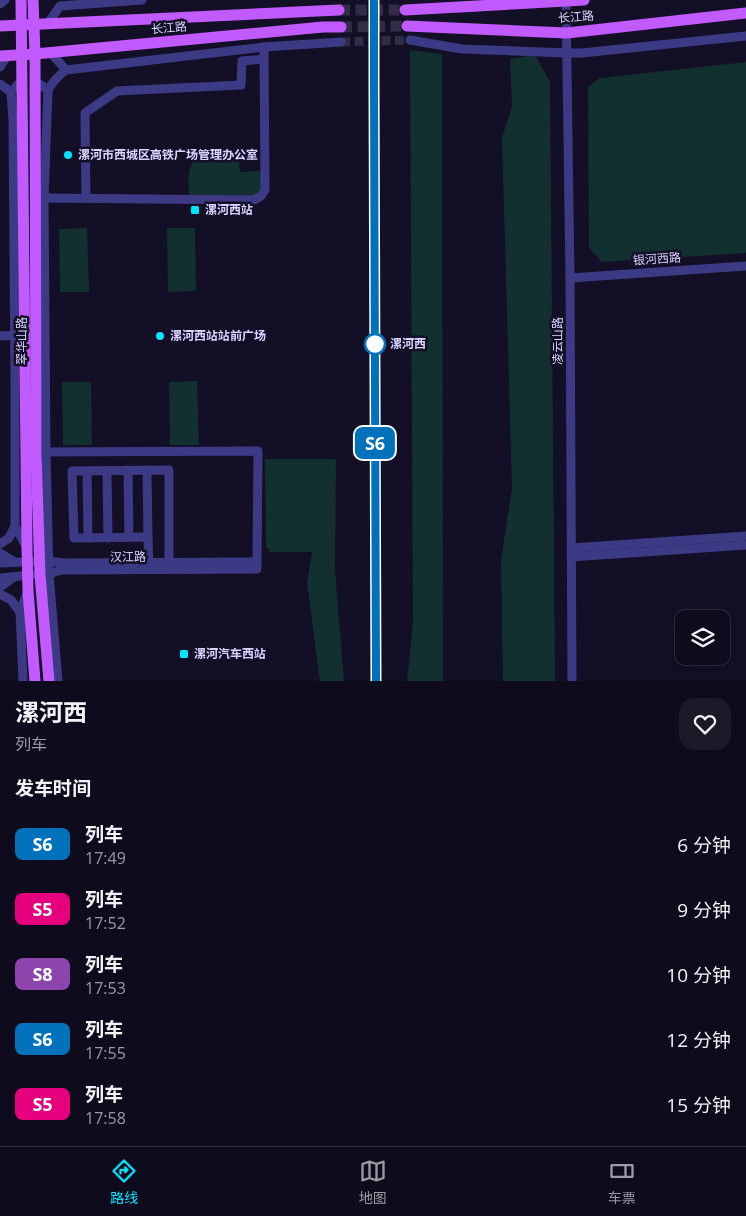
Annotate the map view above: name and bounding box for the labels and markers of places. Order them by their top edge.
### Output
place label: 漯河市西城区高铁广场管理办公室 [78,146,258,163]
marker: 漯河市西城区高铁广场管理办公室 [62,149,74,161]
place label: 漯河西站 [205,201,253,218]
marker: 漯河西站 [189,204,201,216]
place label: 漯河西站站前广场 [170,327,266,344]
marker: 漯河西站站前广场 [154,330,166,342]
marker: 漯河西 [364,333,386,355]
place label: 漯河西 [390,335,426,352]
place label: 漯河汽车西站 [194,645,266,662]
marker: 漯河汽车西站 [178,648,190,660]

